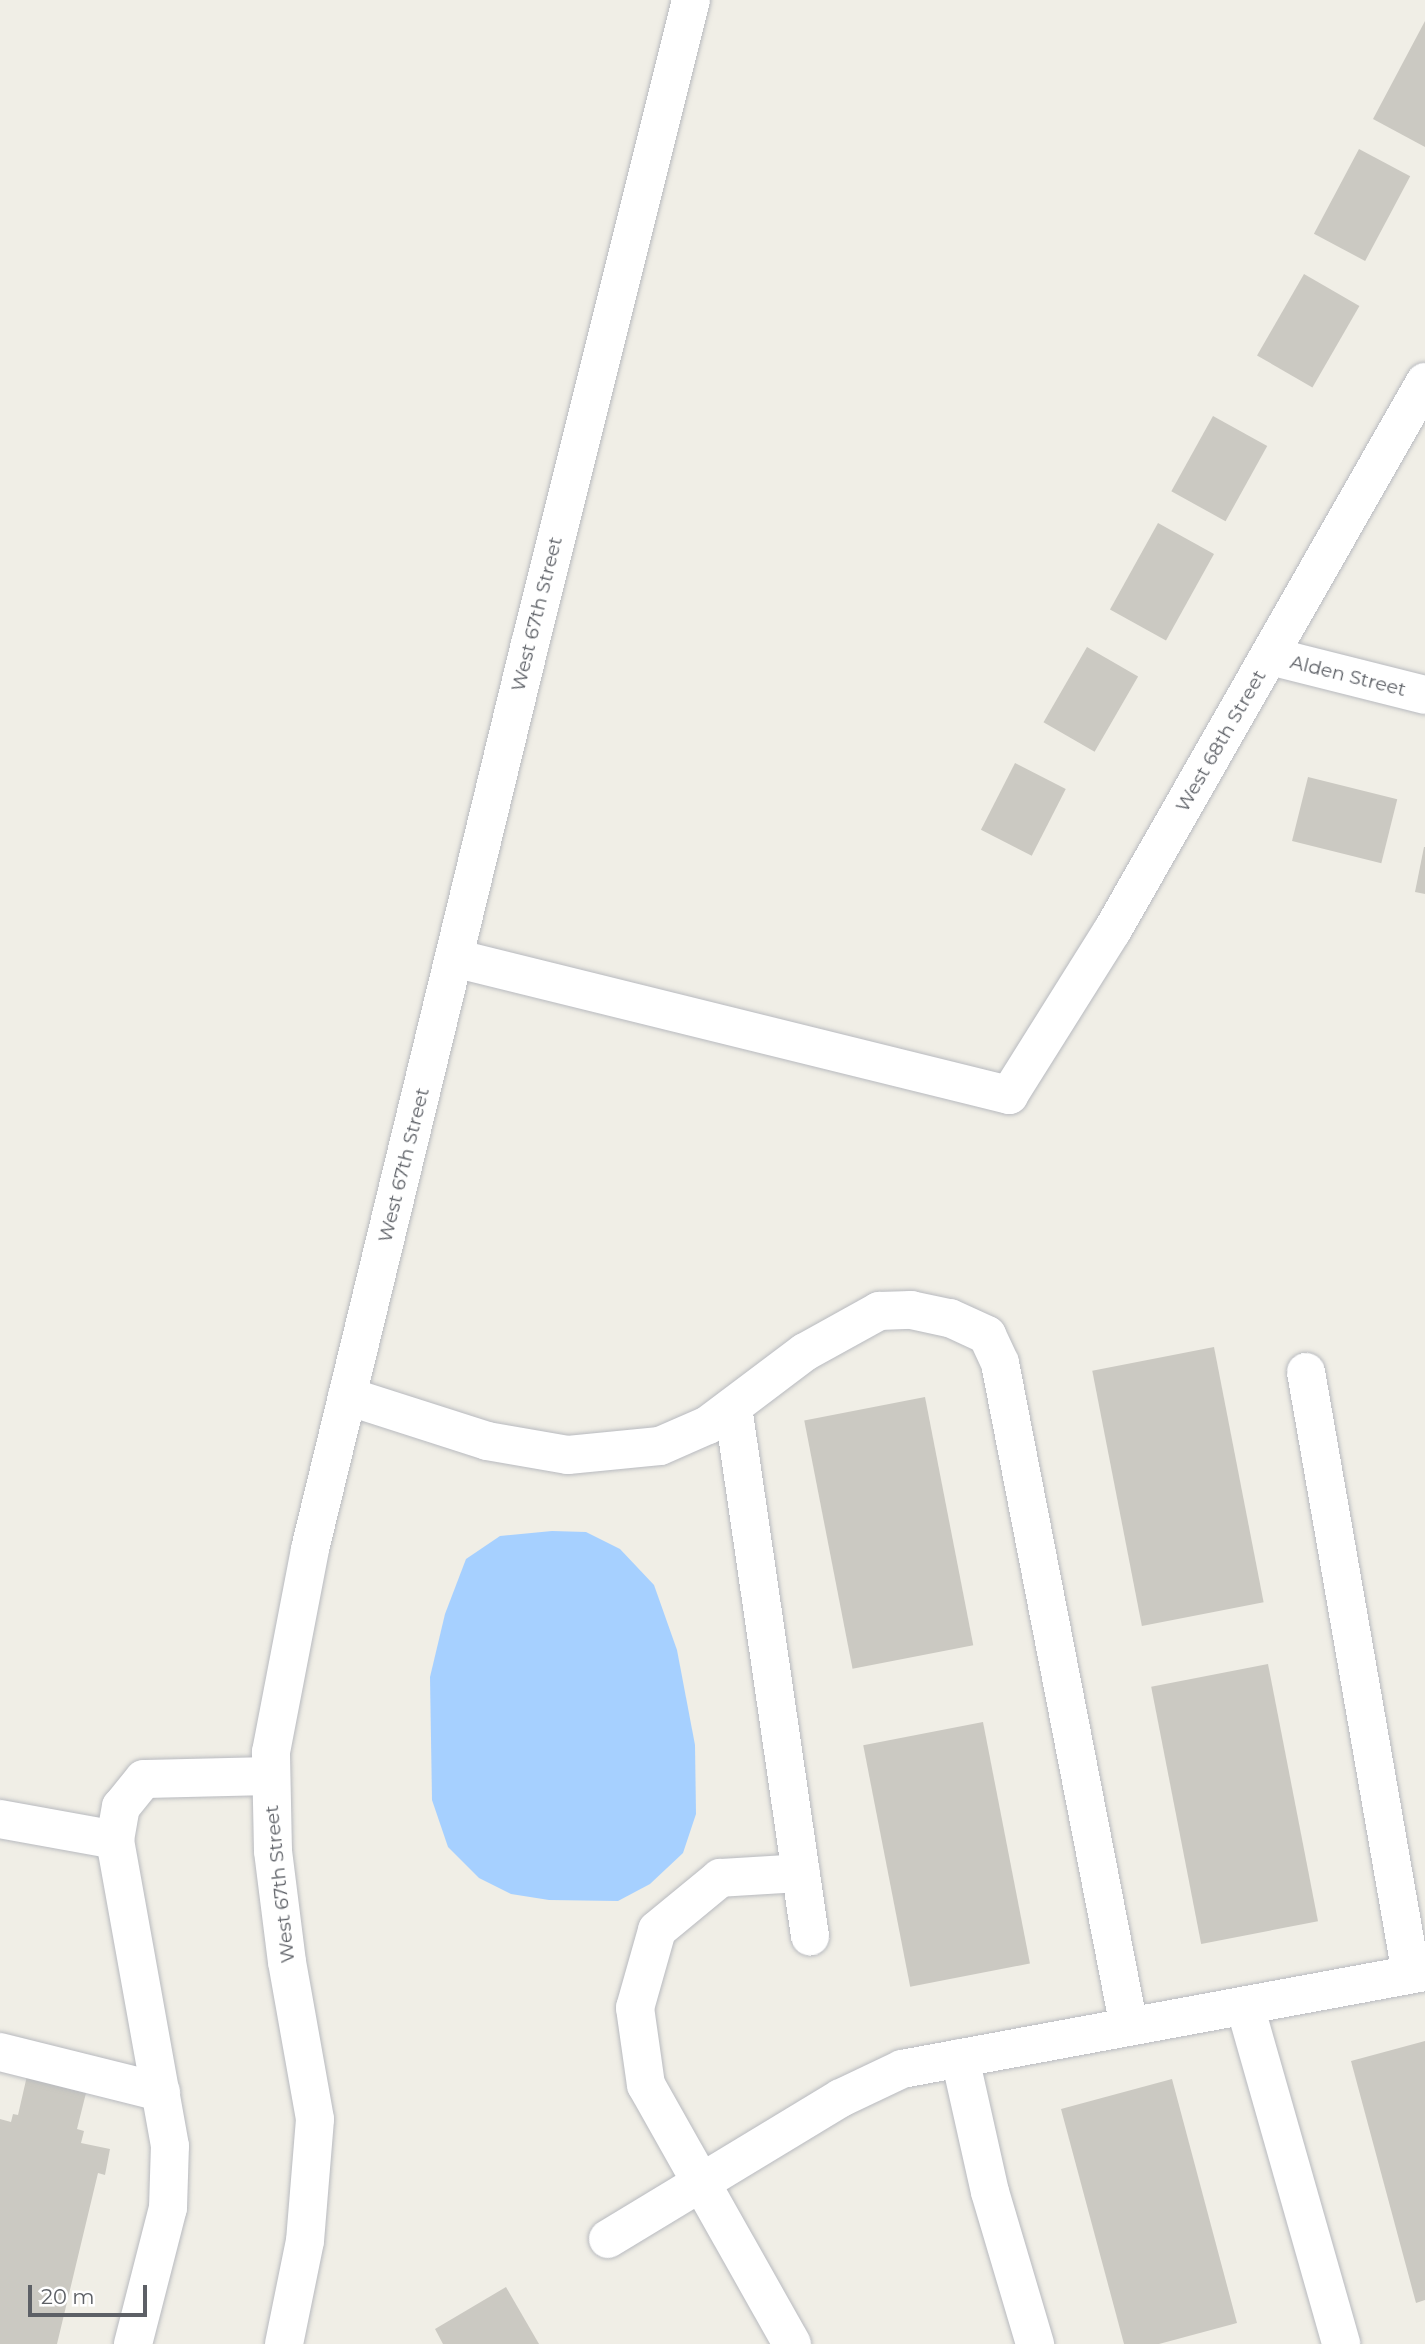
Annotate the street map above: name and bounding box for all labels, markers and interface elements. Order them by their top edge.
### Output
street label: West 67th Street [507,534,567,694]
street label: Alden Street [1288,651,1408,701]
street label: West 68th Street [1171,666,1271,816]
street label: West 67th Street [374,1085,434,1245]
street label: West 67th Street [260,1804,300,1964]
scale bar [32,2270,150,2314]
text: 20 m [41,2284,95,2309]

